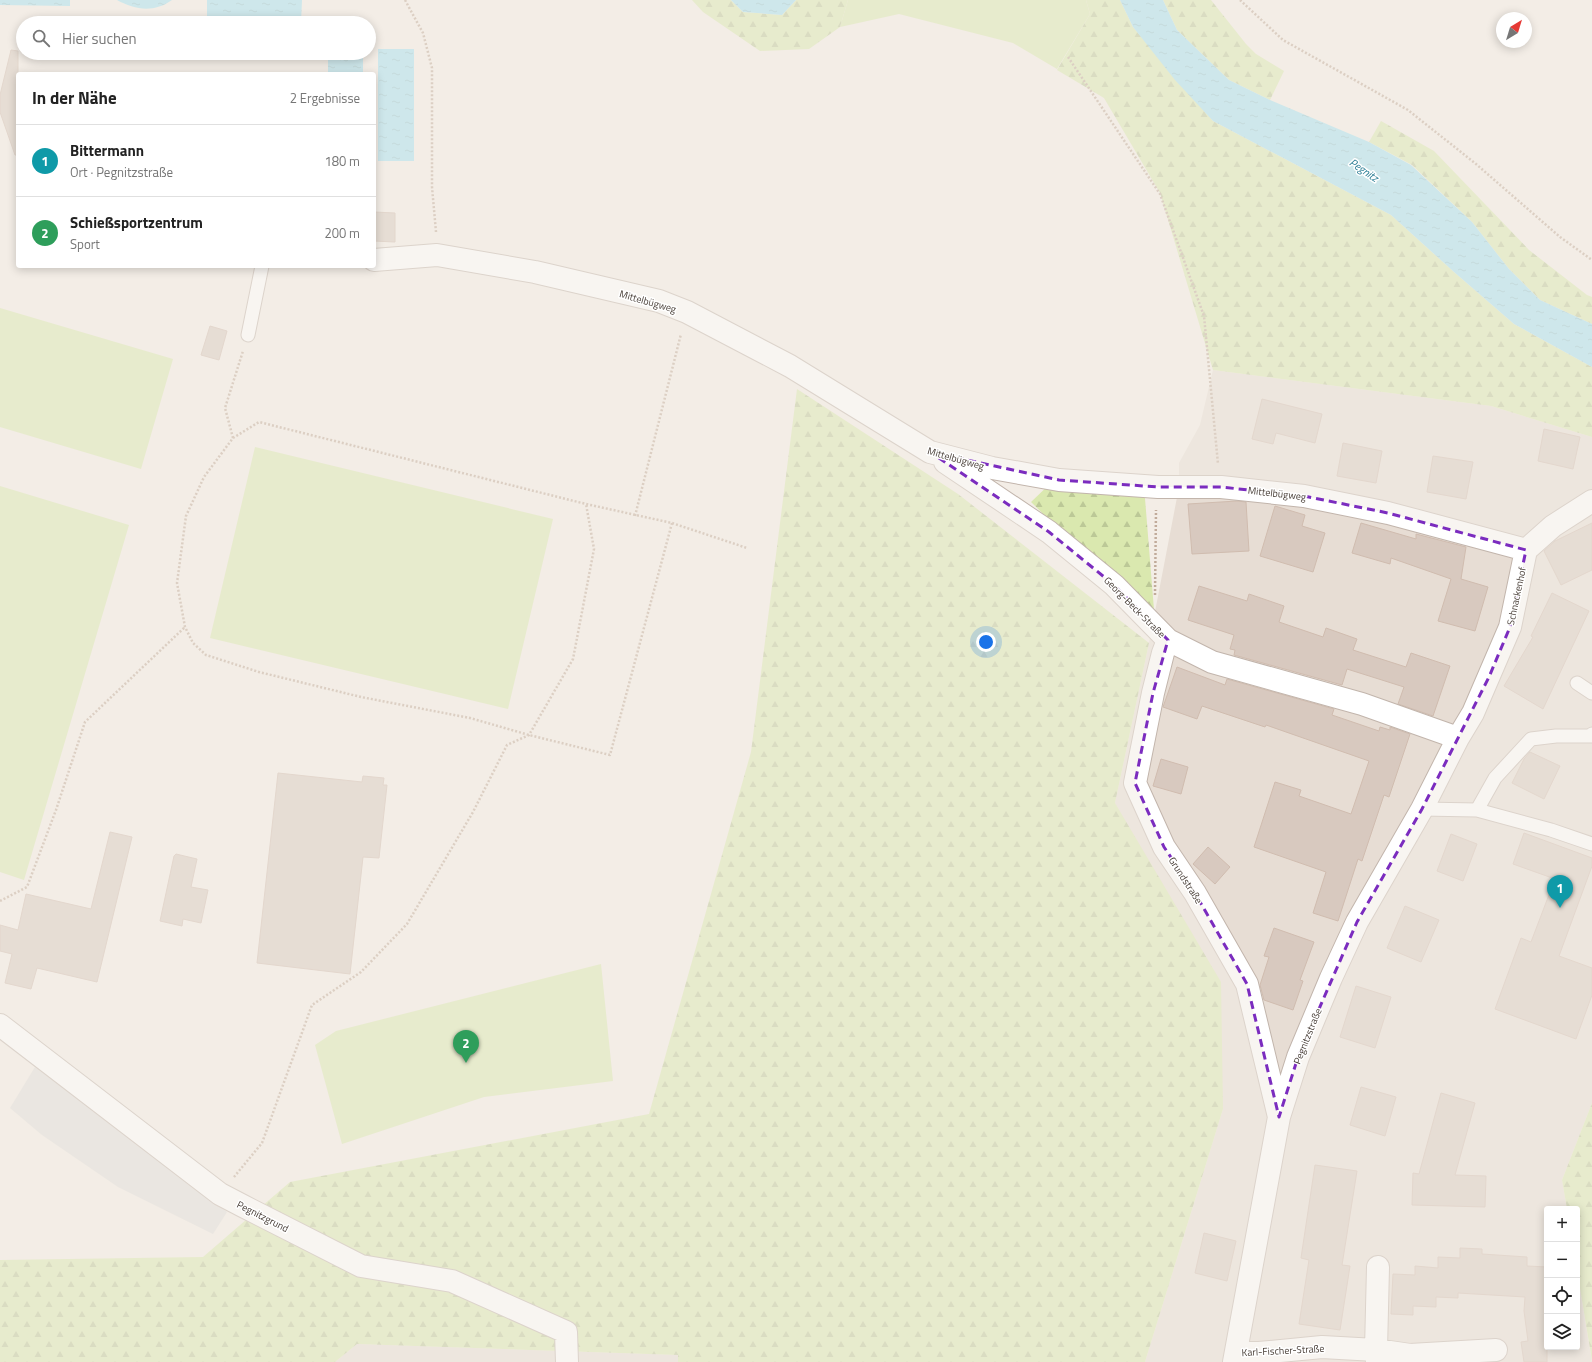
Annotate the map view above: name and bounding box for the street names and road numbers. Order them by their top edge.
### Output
street label: Mittelbügweg [618,286,678,317]
street label: Mittelbügweg [926,443,986,474]
street label: Mittelbügweg [1247,482,1307,505]
street label: Schnackenhof [1503,565,1530,626]
street label: Georg-Beck-Straße [1101,573,1169,641]
street label: Grundstraße [1165,854,1206,907]
street label: Pegnitzstraße [1289,1006,1325,1066]
street label: Pegnitzgrund [234,1197,291,1236]
street label: Karl-Fischer-Straße [1241,1341,1325,1360]

